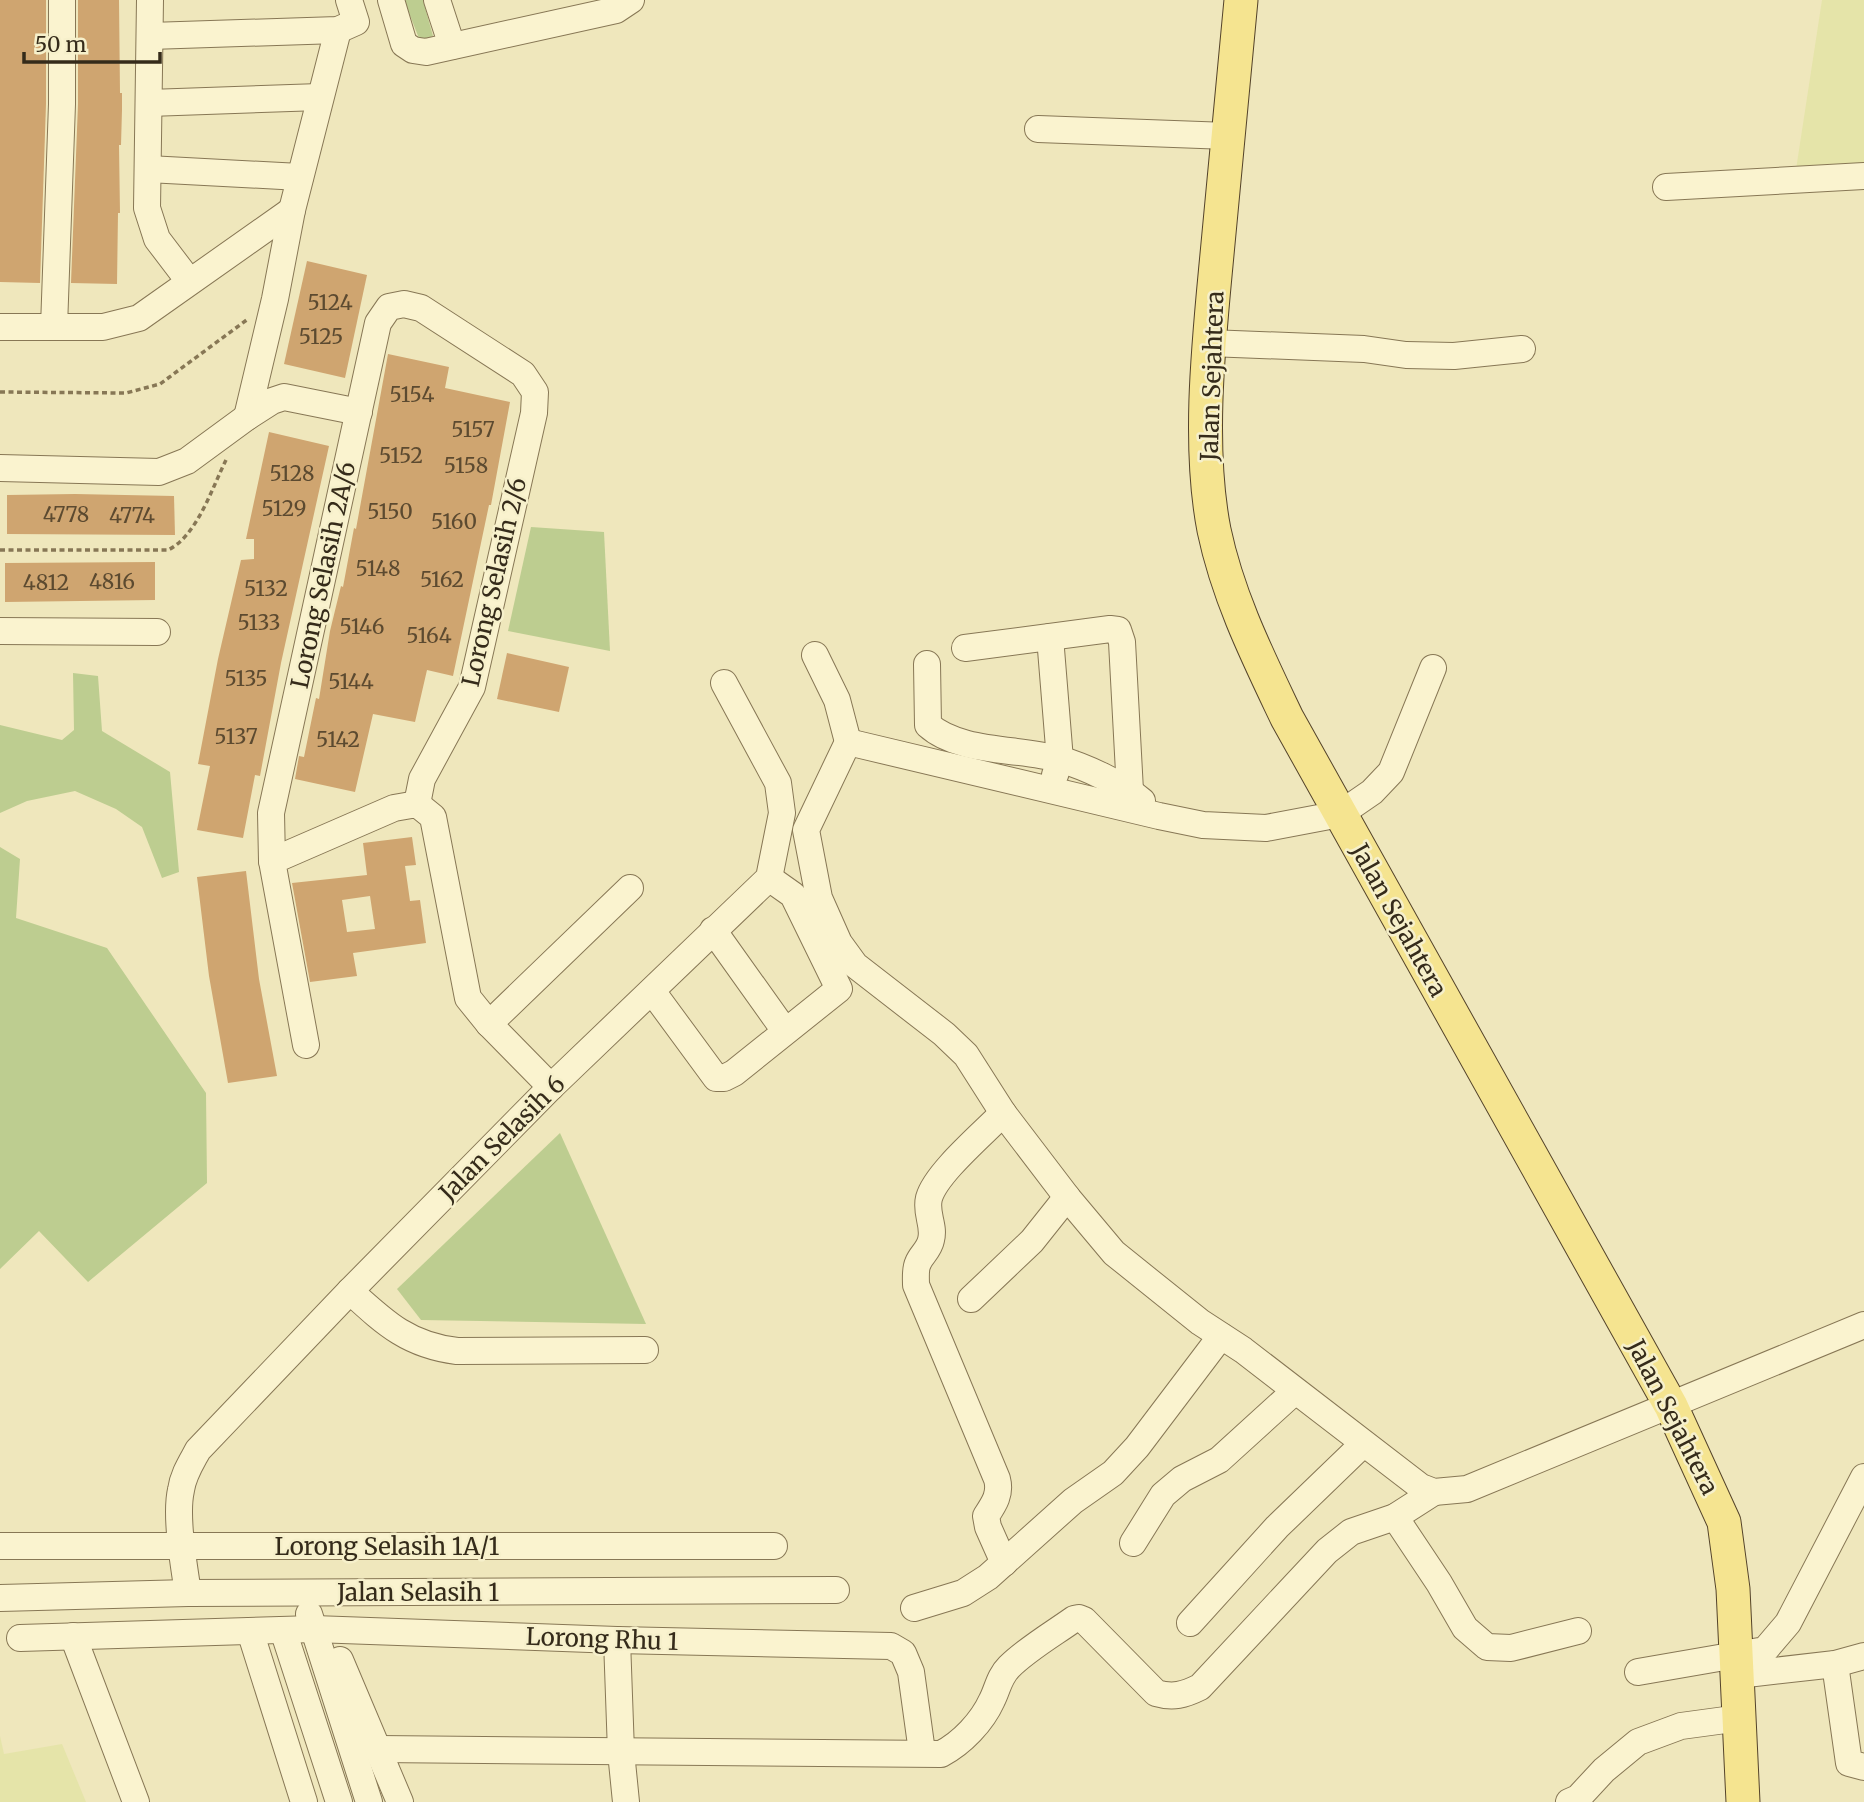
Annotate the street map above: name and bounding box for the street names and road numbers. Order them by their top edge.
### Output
street label: Jalan Sejahtera [1193,290,1230,463]
street label: Lorong Selasih 2A/6 [284,459,362,691]
street label: Lorong Selasih 2/6 [455,475,533,689]
street label: Jalan Sejahtera [1344,837,1454,1002]
street label: Jalan Selasih 6 [432,1068,572,1208]
street label: Jalan Sejahtera [1620,1333,1726,1500]
street label: Lorong Selasih 1A/1 [275,1531,500,1562]
street label: Jalan Selasih 1 [336,1577,499,1608]
street label: Lorong Rhu 1 [525,1621,679,1657]

